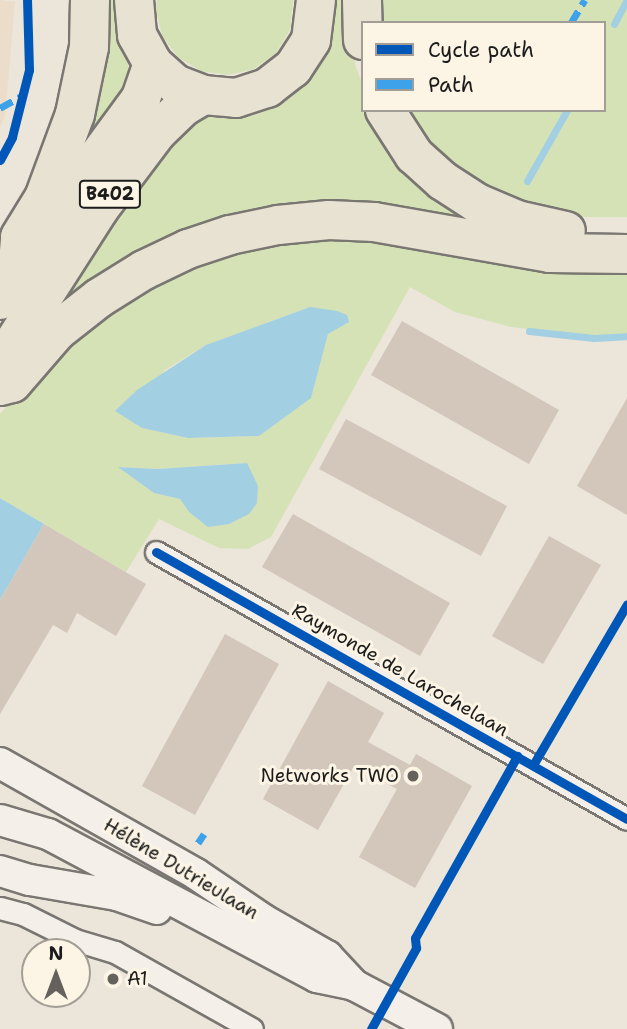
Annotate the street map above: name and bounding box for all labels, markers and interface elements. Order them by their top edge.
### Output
legend [361,21,606,112]
text: Cycle path [428,36,534,64]
text: Path [428,71,474,99]
road number: B402 [78,180,142,209]
street label: Raymonde de Larochelaan [288,599,512,741]
place label: Networks TWO [260,765,399,787]
marker: Networks TWO [405,768,421,784]
street label: Hélène Dutrieulaan [99,814,263,924]
north arrow [21,938,91,1008]
text: N [48,941,64,966]
place label: A1 [127,968,148,990]
marker: A1 [105,971,121,987]

